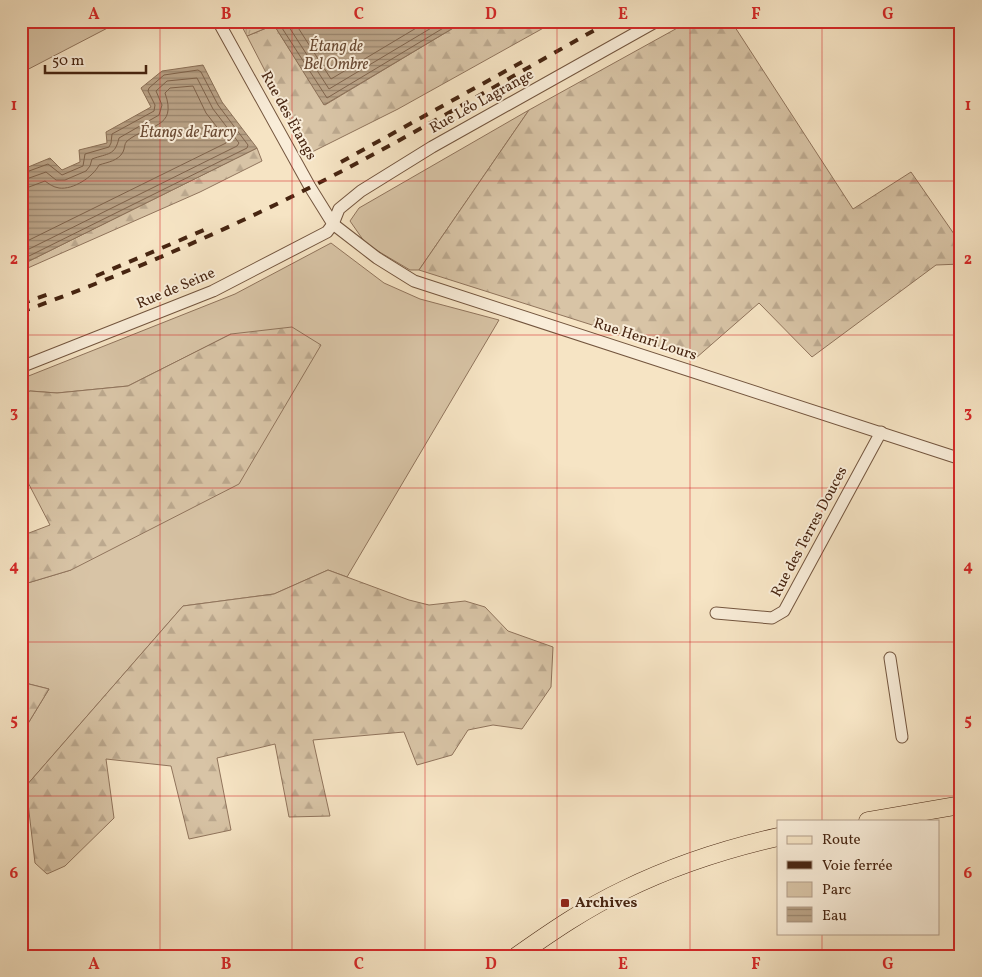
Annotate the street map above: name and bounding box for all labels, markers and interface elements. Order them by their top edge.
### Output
text: A [88,4,100,26]
text: B [221,4,232,26]
text: C [354,4,364,26]
text: D [485,4,497,26]
text: E [618,4,628,26]
text: F [751,4,761,26]
text: G [882,4,894,26]
water label: Étang de Bel Ombre [304,36,369,76]
scale bar [45,42,146,74]
text: 50 m [52,51,84,72]
street label: Rue Léo Lagrange [426,65,538,139]
street label: Rue des Étangs [255,68,321,164]
text: 1 [11,95,17,117]
text: 1 [965,95,971,117]
water label: Étangs de Farcy [140,122,236,144]
text: 2 [10,249,18,271]
text: 2 [964,249,972,271]
street label: Rue de Seine [134,263,218,315]
street label: Rue Henri Lours [591,313,699,367]
text: 3 [10,402,18,424]
text: 3 [964,402,972,424]
street label: Rue des Terres Douces [767,463,853,601]
text: 4 [9,556,19,578]
text: 4 [963,556,973,578]
text: 5 [10,710,18,732]
text: 5 [964,710,972,732]
legend [777,820,940,934]
text: Route [822,830,861,851]
text: Voie ferrée [822,856,893,877]
text: 6 [10,863,19,885]
text: 6 [964,863,973,885]
text: Parc [822,880,851,901]
place label: Archives [575,893,637,914]
marker: Archives [559,897,571,909]
text: Eau [822,906,847,927]
text: A [88,954,100,976]
text: B [221,954,232,976]
text: C [354,954,364,976]
text: D [485,954,497,976]
text: E [618,954,628,976]
text: F [751,954,761,976]
text: G [882,954,894,976]

